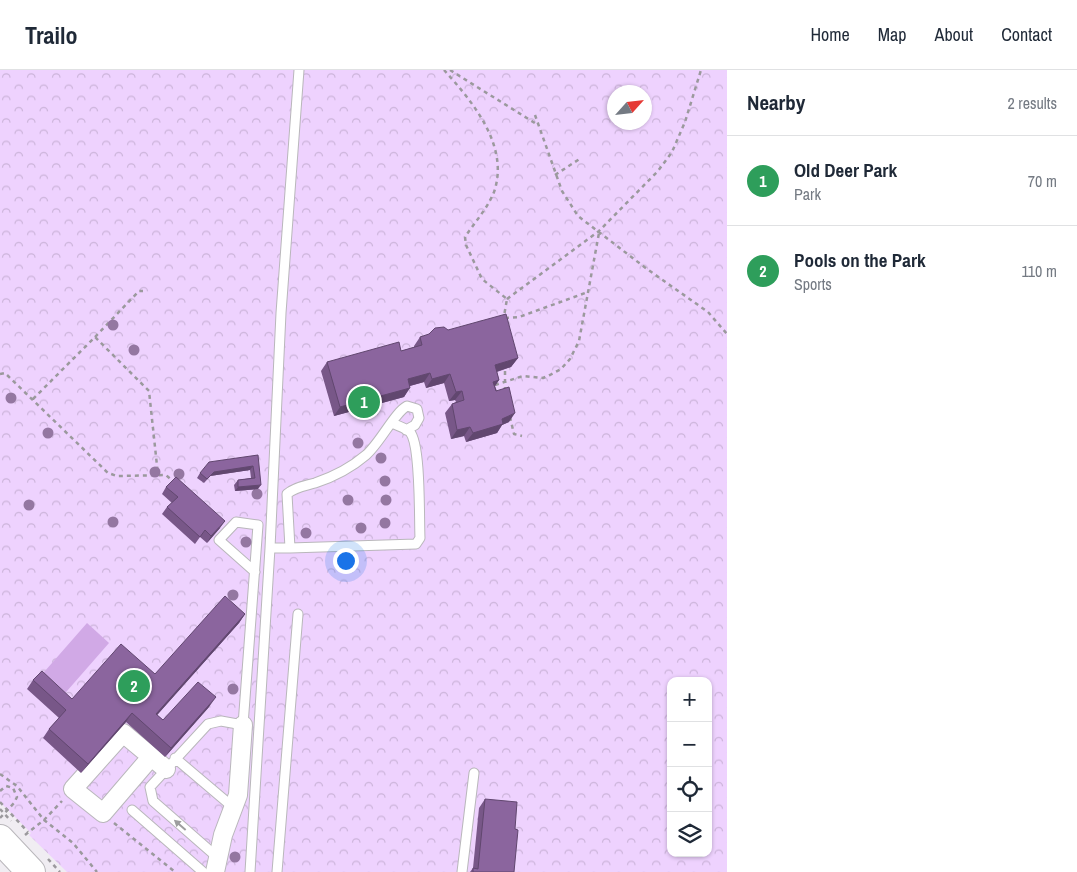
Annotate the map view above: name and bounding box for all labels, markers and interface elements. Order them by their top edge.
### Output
text: Trailo [25,19,78,51]
text: Home [810,22,850,47]
text: Map [878,22,907,47]
text: About [935,22,973,47]
text: Contact [1001,22,1052,47]
north arrow [607,85,652,130]
text: Nearby [747,88,805,117]
text: 2 results [1007,92,1057,114]
text: Old Deer Park [794,157,897,183]
text: 1 [759,170,767,192]
text: 70 m [1028,170,1057,192]
text: Park [794,183,821,205]
text: Pools on the Park [794,247,926,273]
text: 2 [759,260,767,282]
text: 110 m [1021,260,1057,282]
text: Sports [794,273,832,295]
pin: 1 [348,383,380,421]
your location [333,548,359,574]
pin: 2 [118,667,150,705]
map controls [667,677,712,857]
button: + [667,677,712,722]
button: − [667,722,712,767]
button: locate [667,767,712,812]
button: layers [667,812,712,857]
one-way arrow [175,819,187,831]

